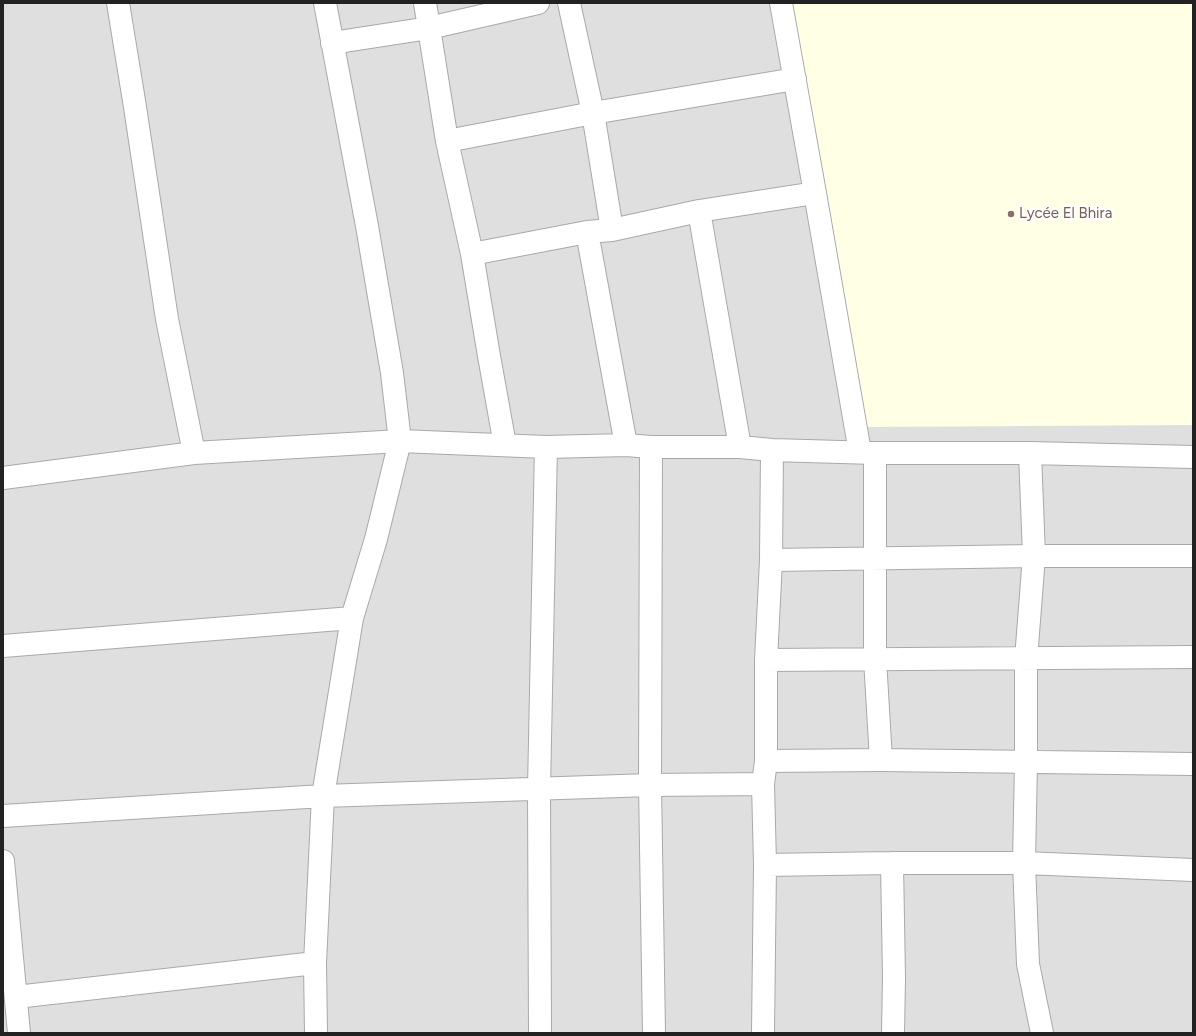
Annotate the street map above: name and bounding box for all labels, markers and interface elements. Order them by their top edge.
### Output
place label: Lycée El Bhira [1019,205,1112,223]
marker: Lycée El Bhira [1006,209,1016,219]

